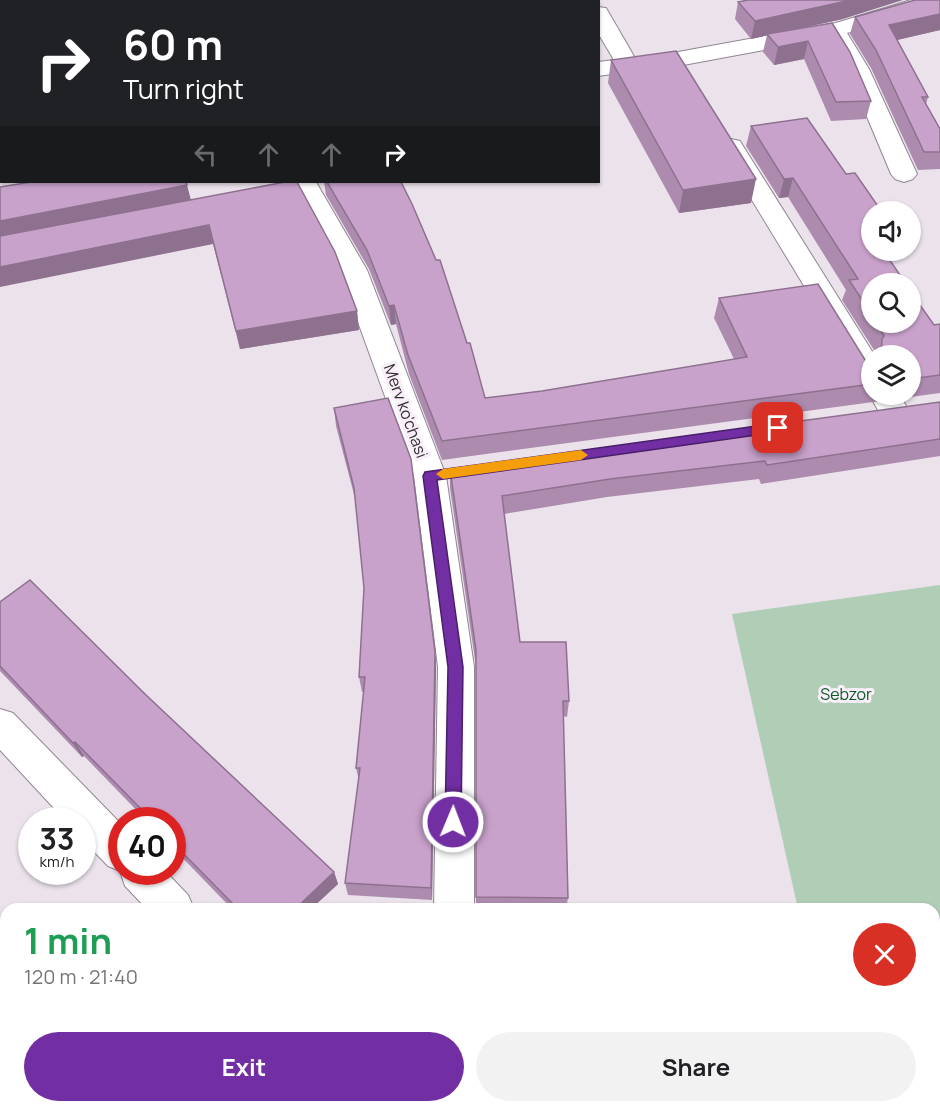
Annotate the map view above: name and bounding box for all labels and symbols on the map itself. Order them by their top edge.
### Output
street label: Merv ko'chasi [379,361,433,461]
pin [752,402,803,453]
park label: Sebzor [820,683,872,705]
position arrow [421,790,485,854]
speed limit sign: 40 [108,807,186,885]

